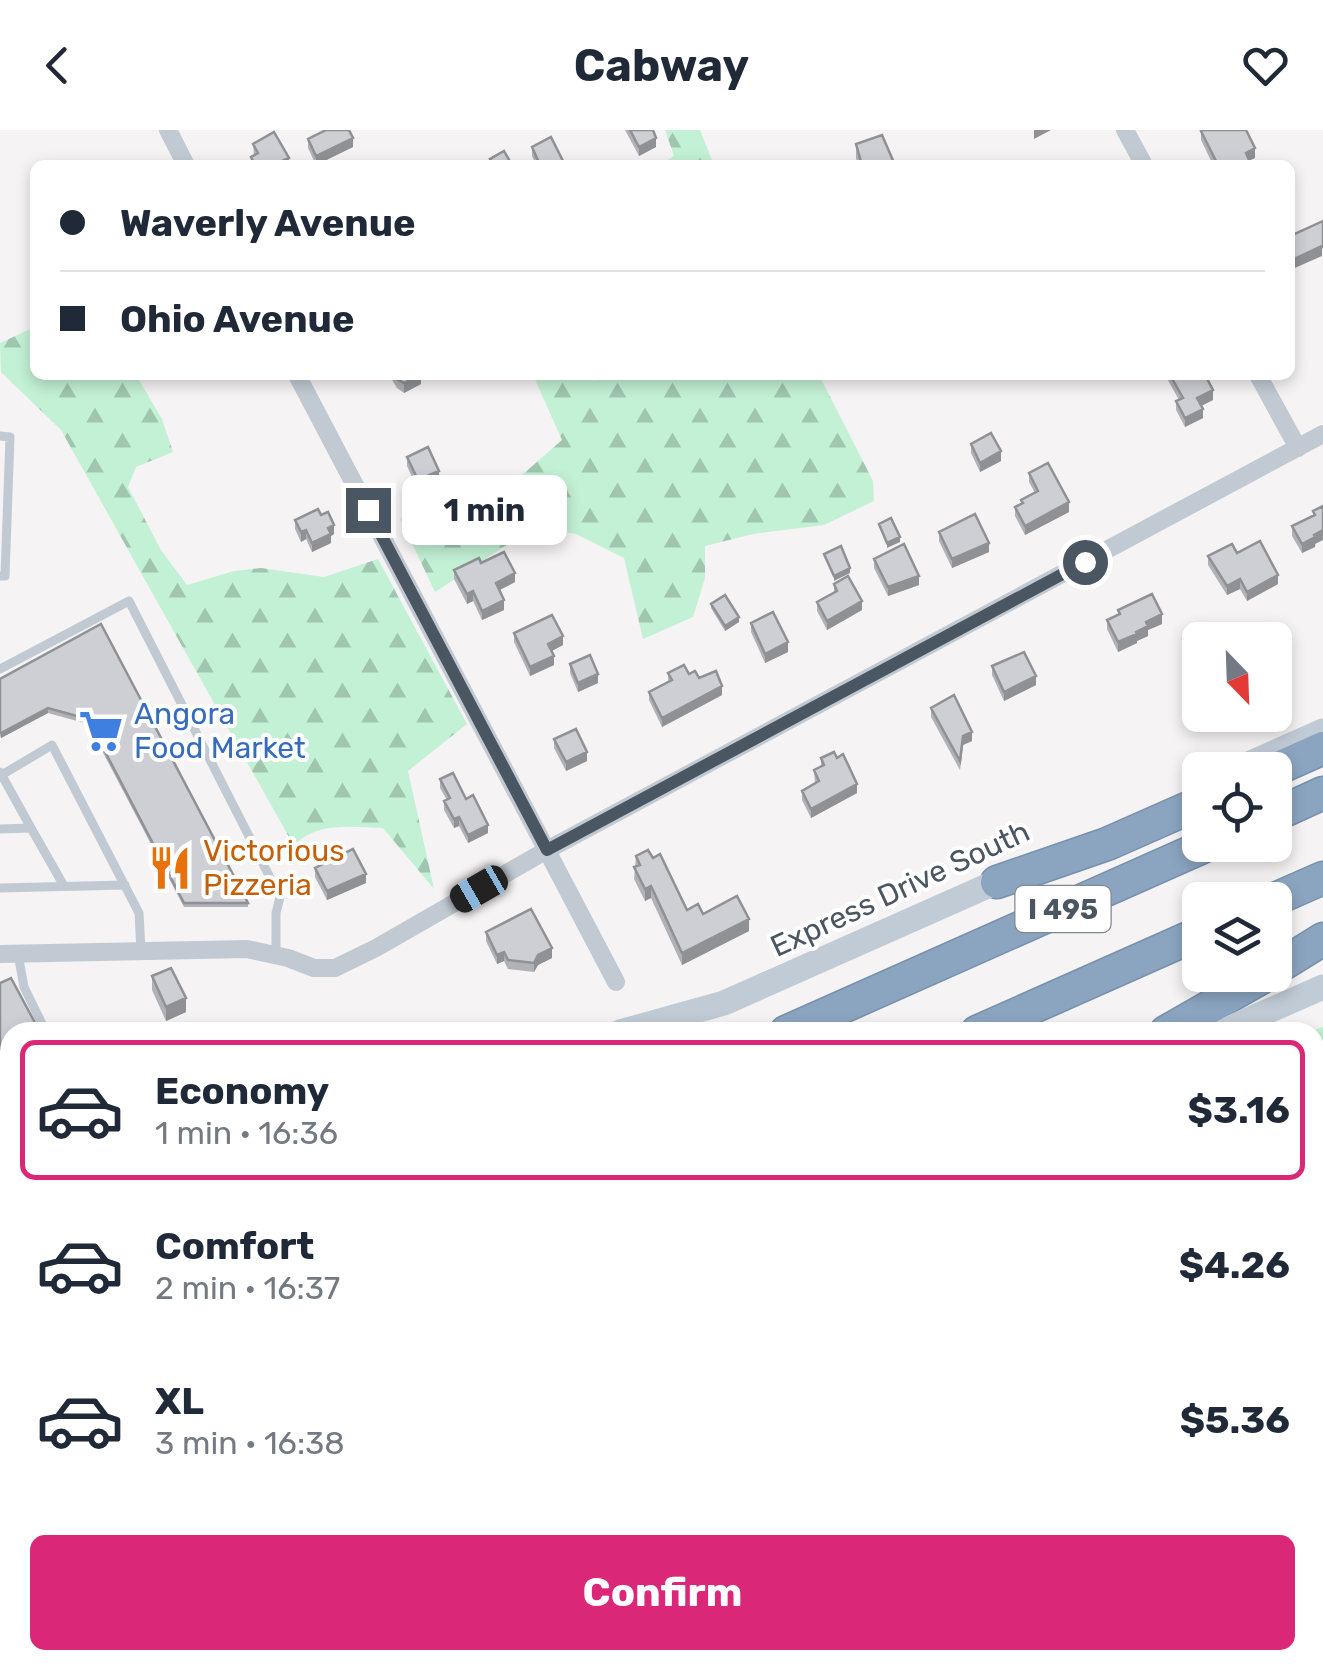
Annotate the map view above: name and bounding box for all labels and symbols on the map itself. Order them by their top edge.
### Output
callout: 1 min [403,475,568,545]
route end [346,488,391,533]
route start [1063,540,1108,585]
north arrow [1182,622,1292,732]
place label: Angora Food Market [134,696,306,766]
supermarket icon: Angora Food Market [77,707,125,755]
street label: Express Drive South [765,813,1035,965]
place label: Victorious Pizzeria [203,833,345,903]
restaurant icon: Victorious Pizzeria [146,844,194,892]
car [446,861,512,917]
road number: I 495 [1016,886,1110,932]

